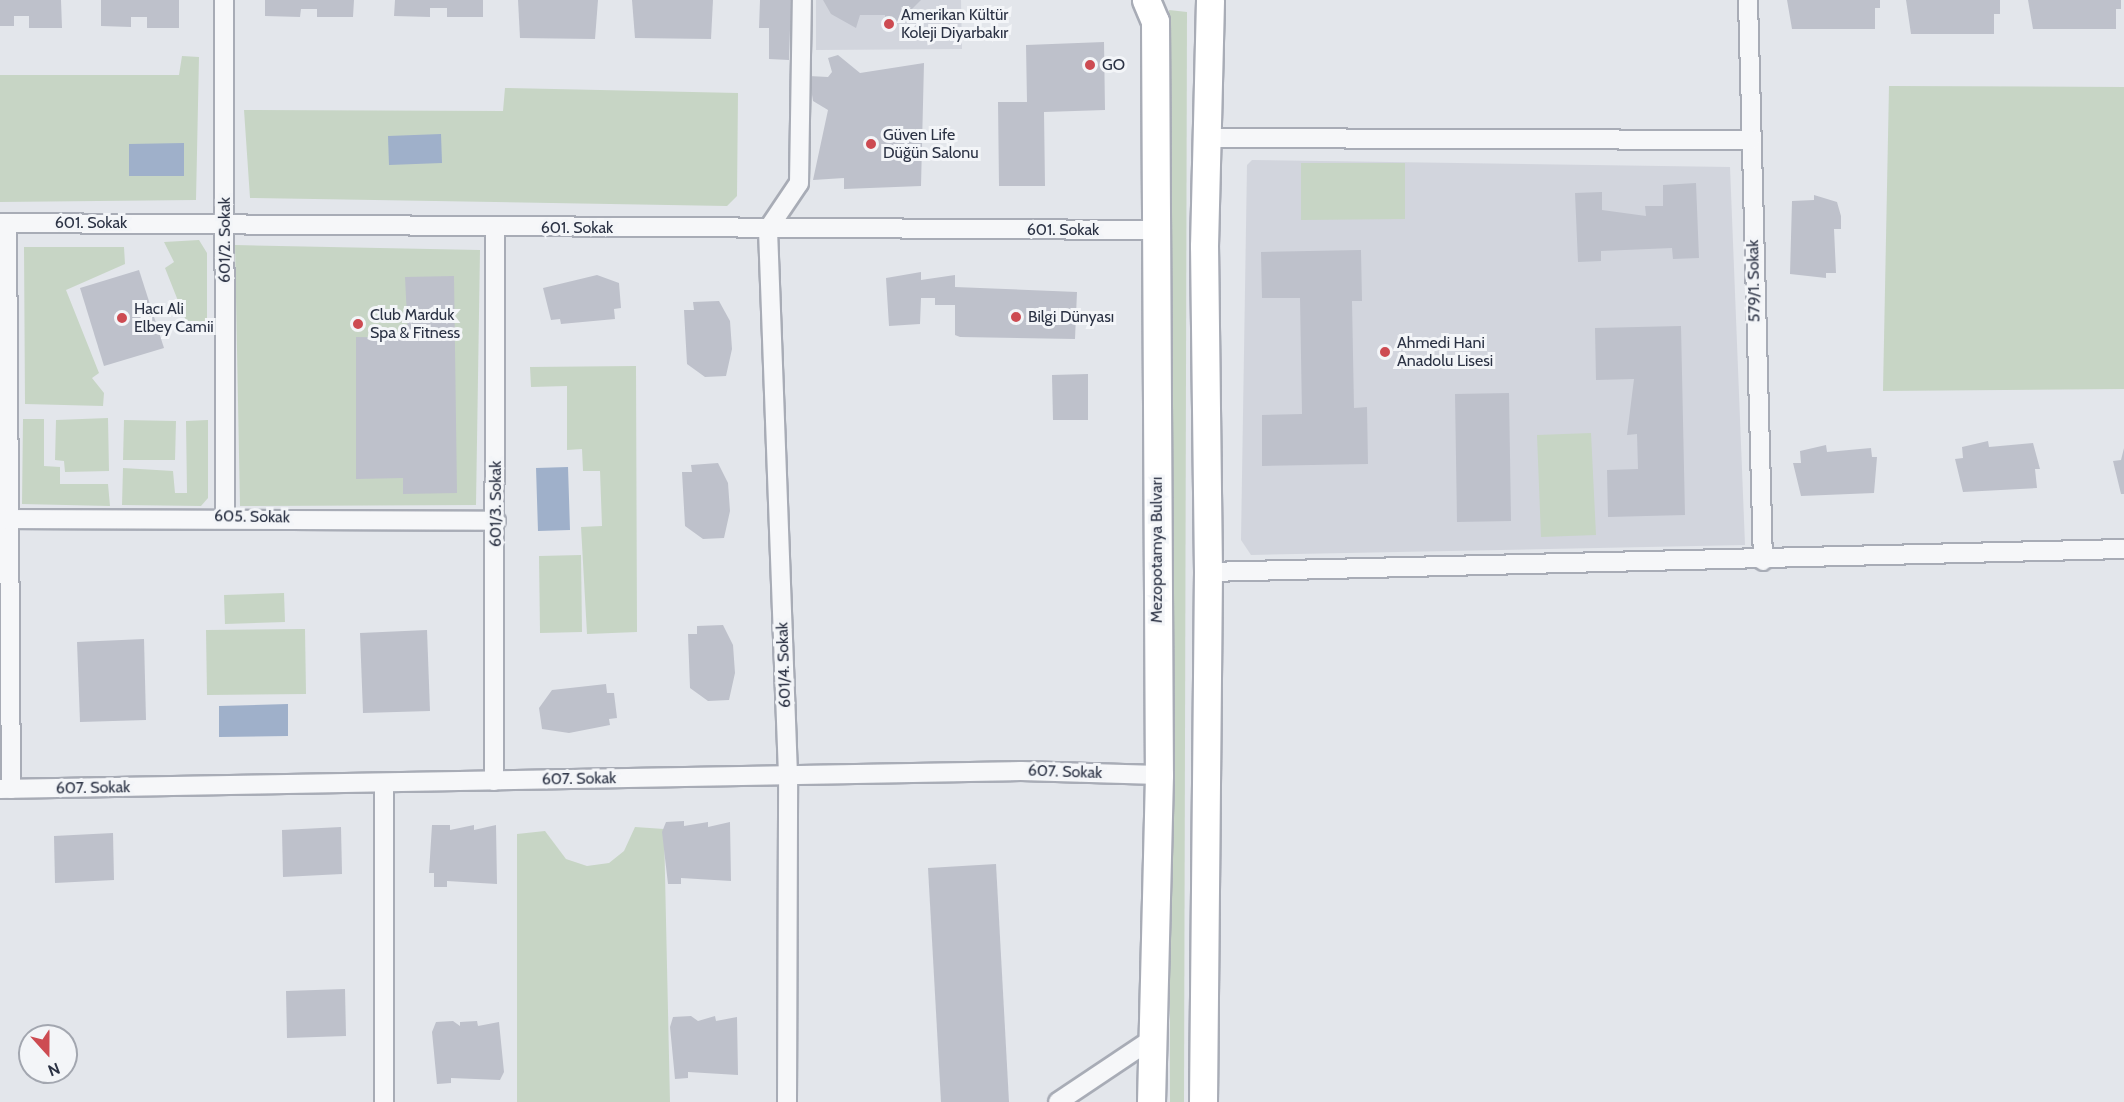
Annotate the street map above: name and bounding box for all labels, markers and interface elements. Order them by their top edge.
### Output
place label: Amerikan Kültür Koleji Diyarbakır [901,5,1008,43]
marker: Amerikan Kültür Koleji Diyarbakır [882,17,896,31]
place label: GO [1102,55,1125,75]
marker: GO [1083,58,1097,72]
place label: Güven Life Düğün Salonu [883,125,979,163]
marker: Güven Life Düğün Salonu [864,137,878,151]
street label: 601/2. Sokak [215,197,235,283]
street label: 601. Sokak [55,213,127,233]
street label: 601. Sokak [541,218,613,238]
street label: 601. Sokak [1027,220,1099,240]
street label: 579/1. Sokak [1744,239,1764,323]
place label: Hacı Ali Elbey Camii [134,299,214,337]
place label: Club Marduk Spa & Fitness [370,305,460,343]
place label: Bilgi Dünyası [1028,307,1114,327]
marker: Bilgi Dünyası [1009,310,1023,324]
marker: Hacı Ali Elbey Camii [115,311,129,325]
marker: Club Marduk Spa & Fitness [351,317,365,331]
place label: Ahmedi Hani Anadolu Lisesi [1397,333,1493,371]
marker: Ahmedi Hani Anadolu Lisesi [1378,345,1392,359]
street label: 601/3. Sokak [486,461,506,547]
street label: Mezopotamya Bulvarı [1147,477,1167,623]
street label: 605. Sokak [214,507,290,527]
street label: 601/4. Sokak [773,622,795,708]
street label: 607. Sokak [1027,761,1103,783]
street label: 607. Sokak [542,769,616,789]
street label: 607. Sokak [56,778,130,798]
north arrow [18,1024,78,1084]
text: N [45,1059,63,1080]

